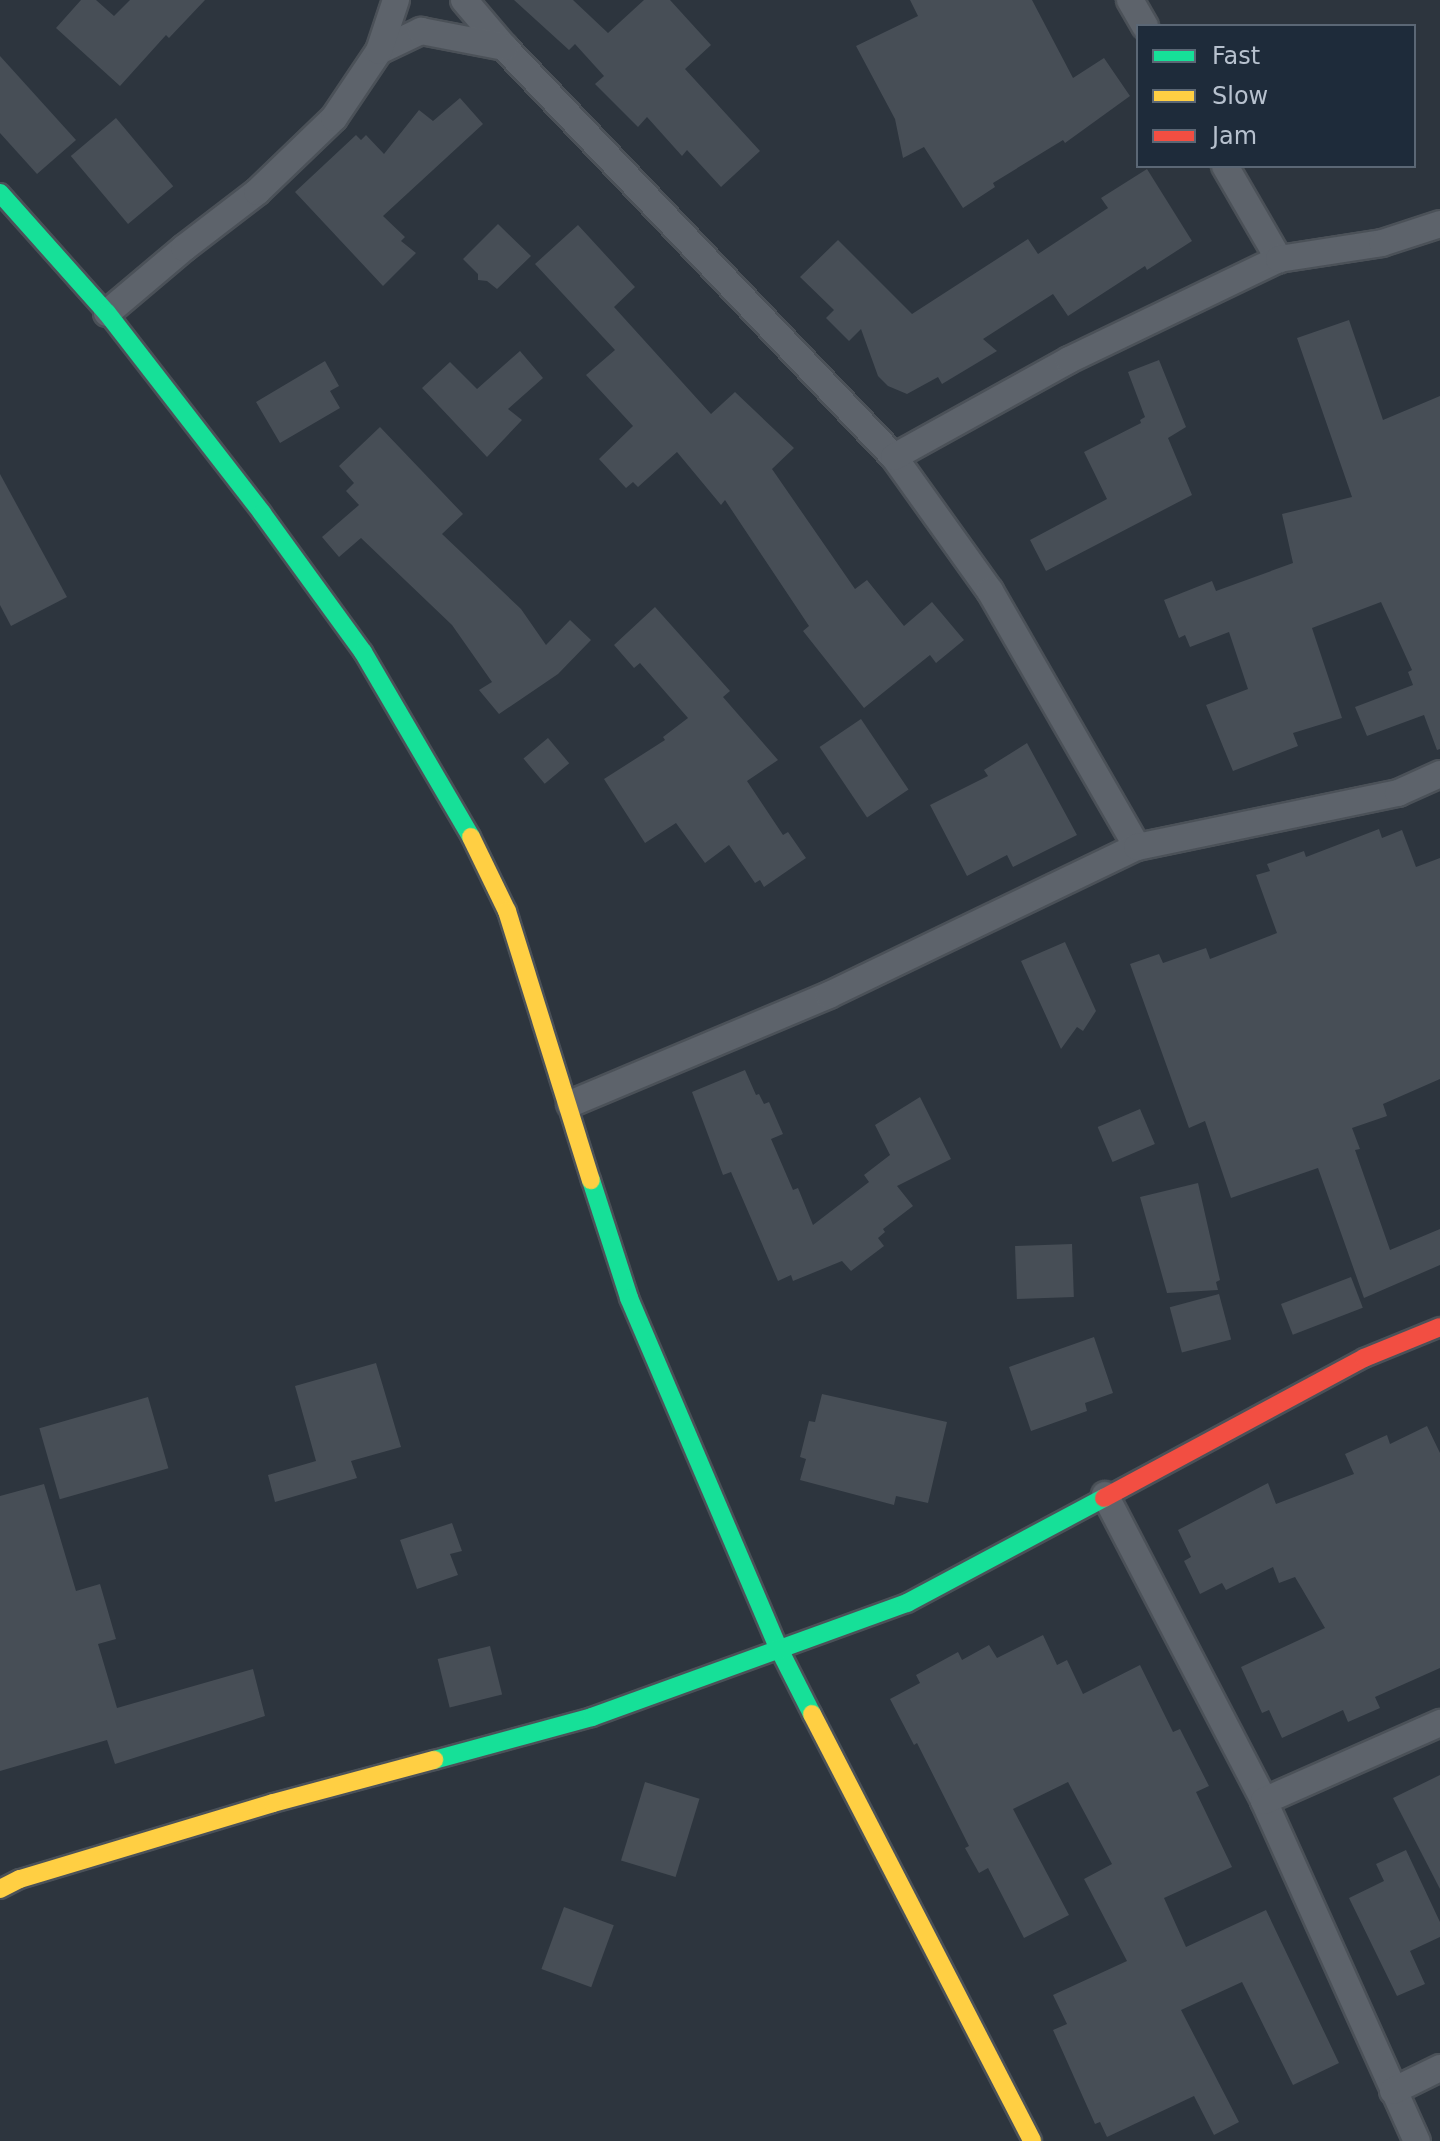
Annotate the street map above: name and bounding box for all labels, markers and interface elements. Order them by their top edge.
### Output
legend [1136,24,1416,168]
text: Fast [1212,42,1260,70]
text: Slow [1212,82,1268,110]
text: Jam [1212,122,1257,150]

